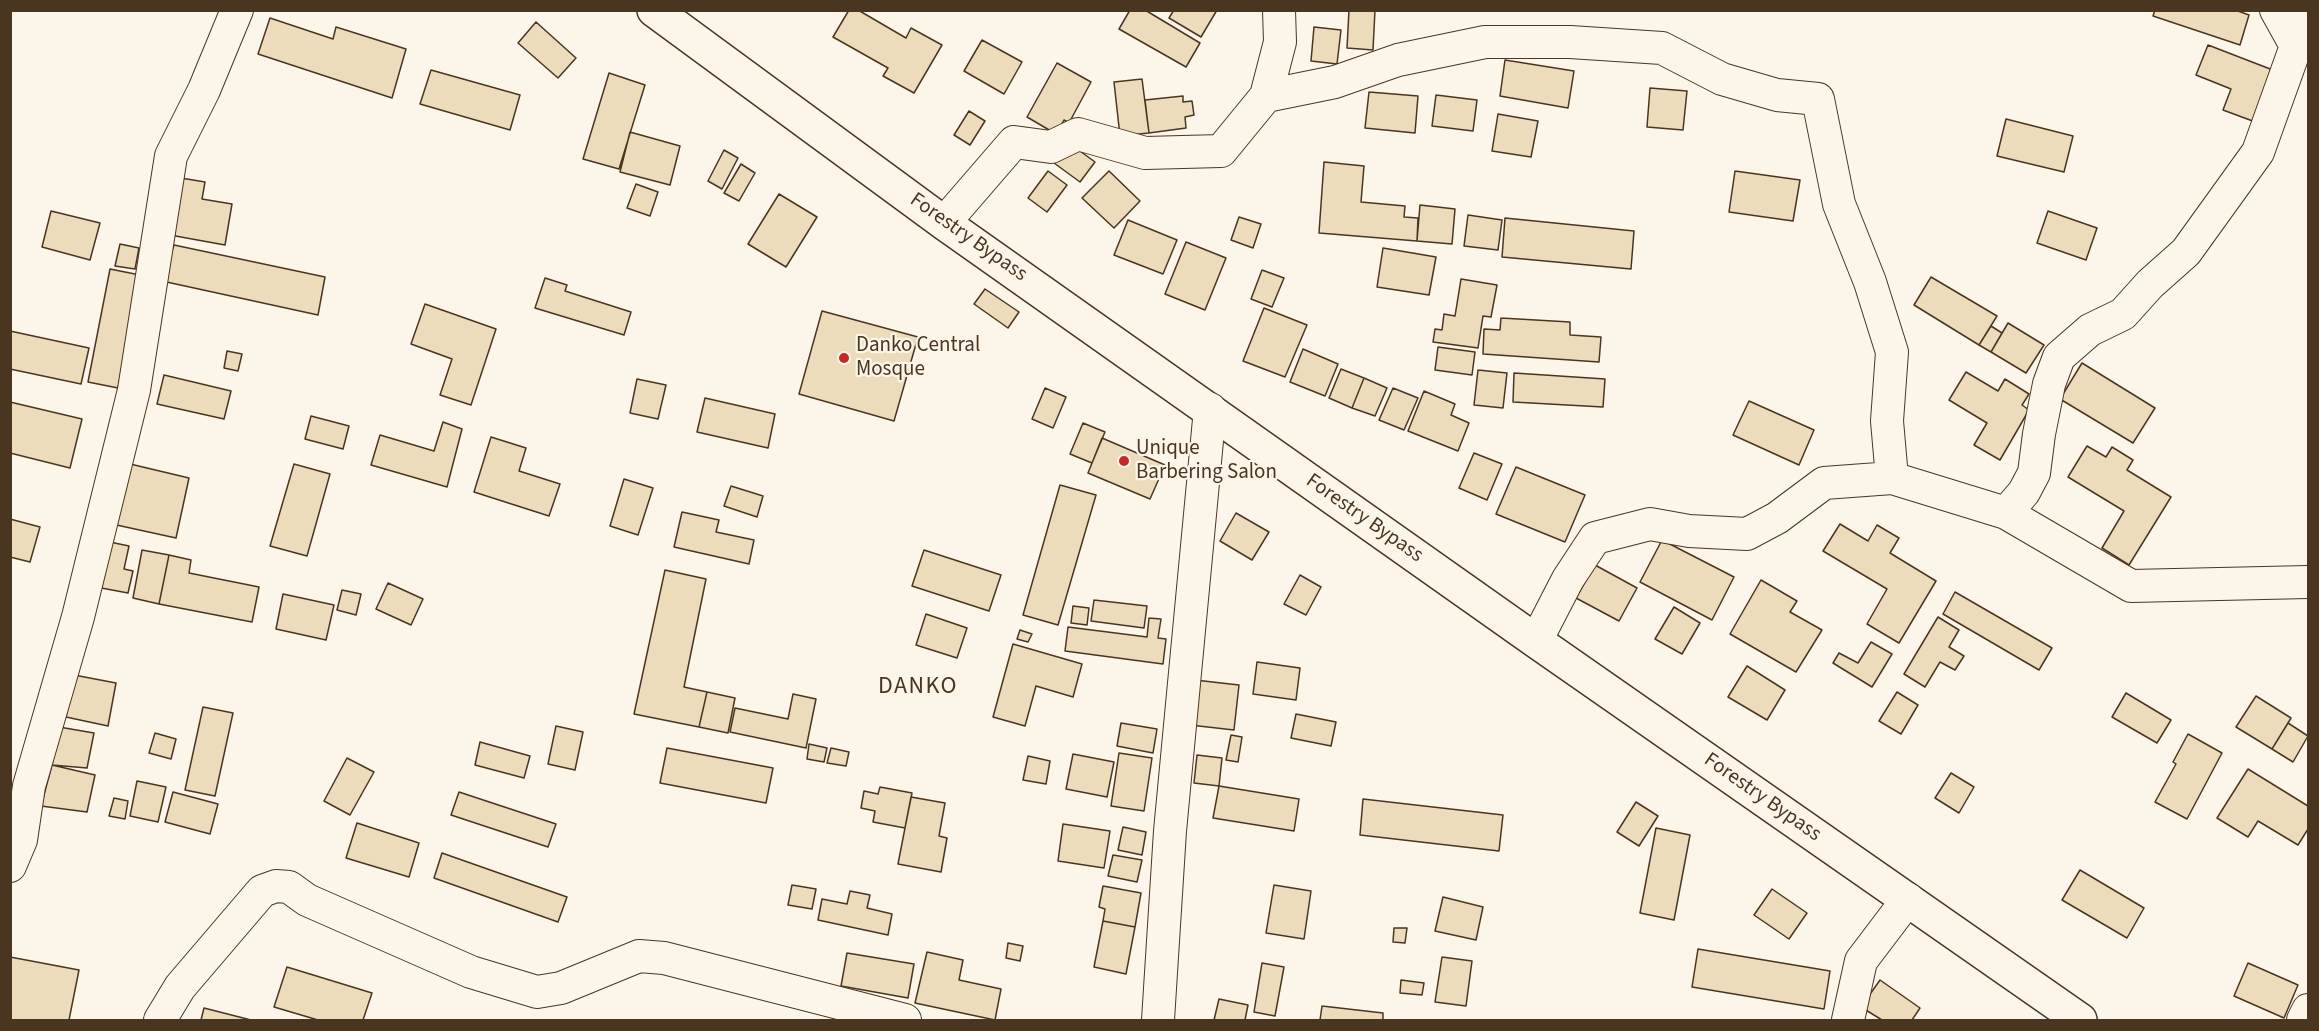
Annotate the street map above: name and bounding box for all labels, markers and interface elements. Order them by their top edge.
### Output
street label: Forestry Bypass [904,188,1032,288]
place label: Danko Central Mosque [856,333,980,383]
marker: Danko Central Mosque [837,351,851,365]
place label: Unique Barbering Salon [1136,436,1277,486]
marker: Unique Barbering Salon [1117,454,1131,468]
street label: Forestry Bypass [1300,469,1428,569]
district label: DANKO [878,674,958,702]
street label: Forestry Bypass [1698,748,1826,848]

